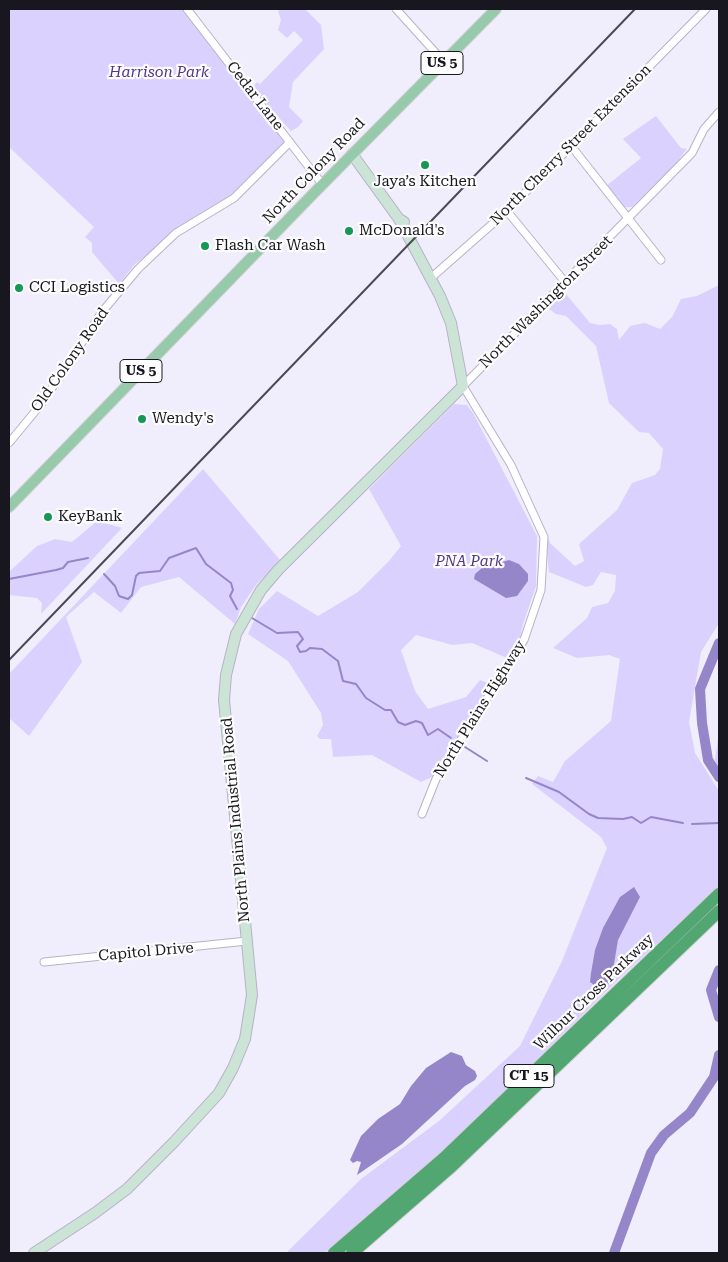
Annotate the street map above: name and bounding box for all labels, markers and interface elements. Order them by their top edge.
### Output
road number: US 5 [421,52,463,74]
street label: Cedar Lane [223,58,287,134]
street label: North Cherry Street Extension [487,61,655,229]
park label: Harrison Park [109,64,209,82]
street label: North Colony Road [259,115,369,227]
marker: Jaya’s Kitchen [419,159,431,171]
place label: Jaya’s Kitchen [374,173,476,191]
place label: McDonald's [359,222,444,240]
marker: McDonald's [343,225,355,237]
street label: North Washington Street [476,232,616,372]
place label: Flash Car Wash [215,237,326,255]
marker: Flash Car Wash [199,240,211,252]
place label: CCI Logistics [29,279,125,297]
marker: CCI Logistics [13,282,25,294]
street label: Old Colony Road [27,305,113,415]
road number: US 5 [120,360,162,382]
place label: Wendy's [152,410,214,428]
marker: Wendy's [136,413,148,425]
place label: KeyBank [58,508,123,526]
marker: KeyBank [42,511,54,523]
park label: PNA Park [435,553,503,571]
street label: North Plains Highway [430,637,530,781]
street label: North Plains Industrial Road [218,717,254,923]
street label: Wilbur Cross Parkway [530,930,658,1054]
street label: Capitol Drive [98,939,194,965]
road number: CT 15 [504,1064,554,1088]

